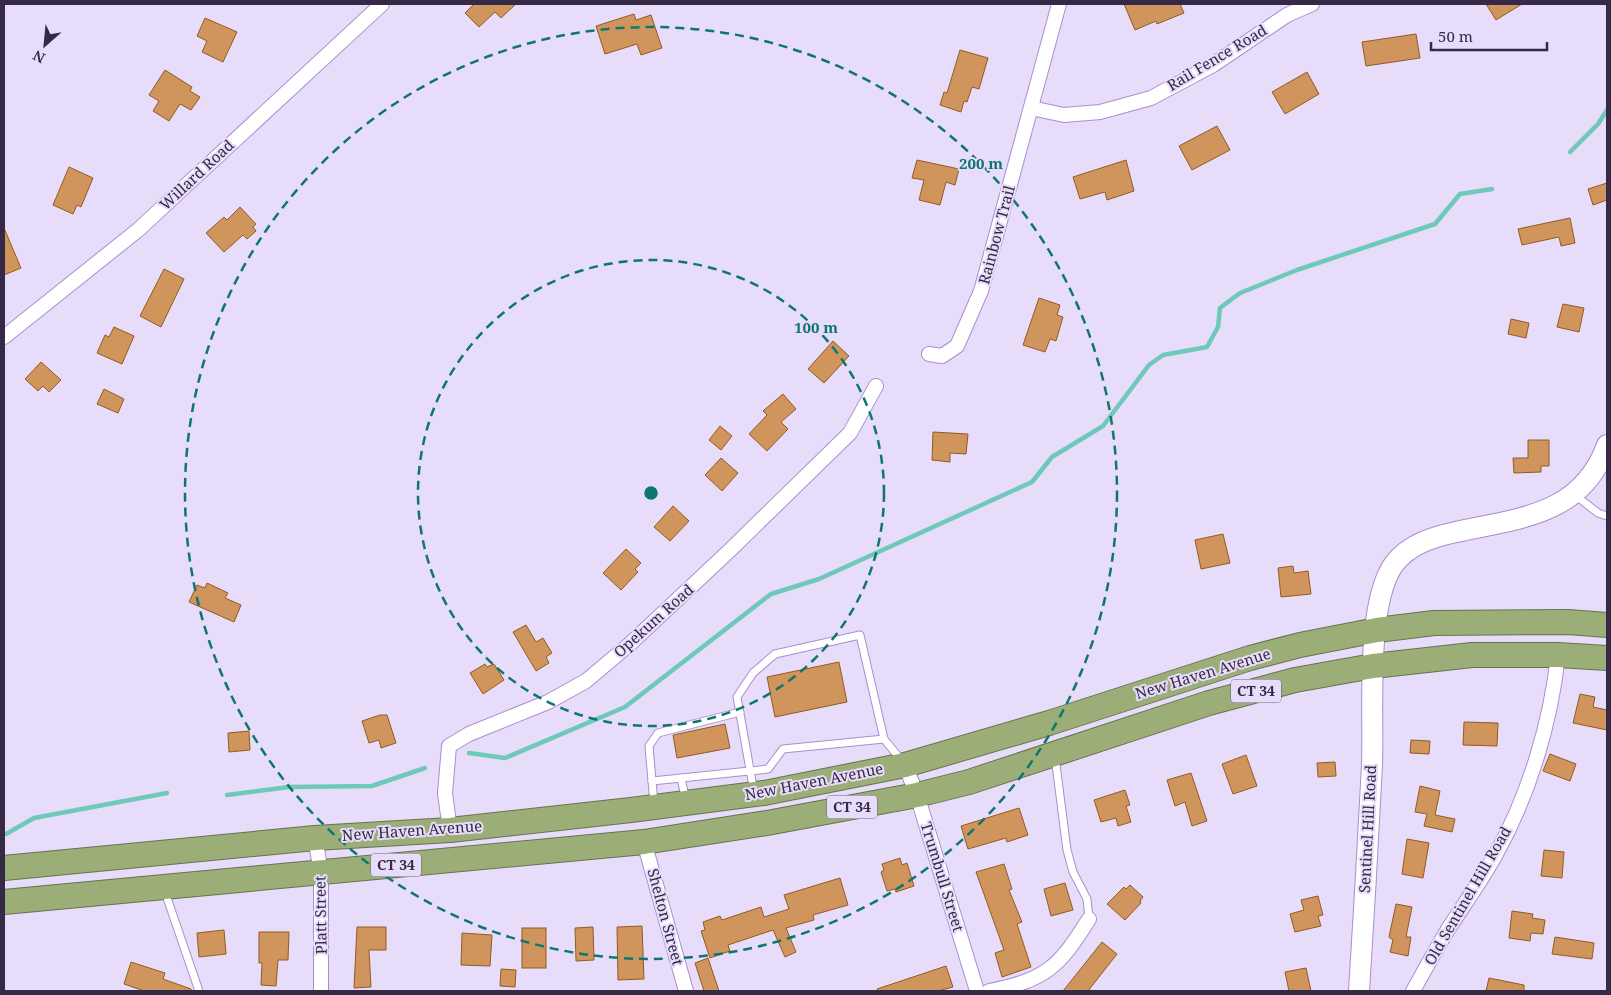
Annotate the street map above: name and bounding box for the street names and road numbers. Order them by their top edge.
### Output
street label: Rail Fence Road [1163,19,1270,95]
street label: Willard Road [155,135,238,214]
street label: Rainbow Trail [973,183,1019,286]
street label: Opekum Road [609,579,698,661]
street label: New Haven Avenue [1133,643,1273,703]
road number: CT 34 [1231,679,1281,702]
street label: New Haven Avenue [743,758,885,804]
street label: Sentinel Hill Road [1354,764,1380,894]
road number: CT 34 [827,796,877,819]
street label: New Haven Avenue [341,815,483,845]
street label: Trumbull Street [917,819,969,934]
street label: Old Sentinel Hill Road [1419,822,1515,969]
road number: CT 34 [371,854,421,876]
street label: Shelton Street [643,866,689,967]
street label: Platt Street [309,876,331,954]

